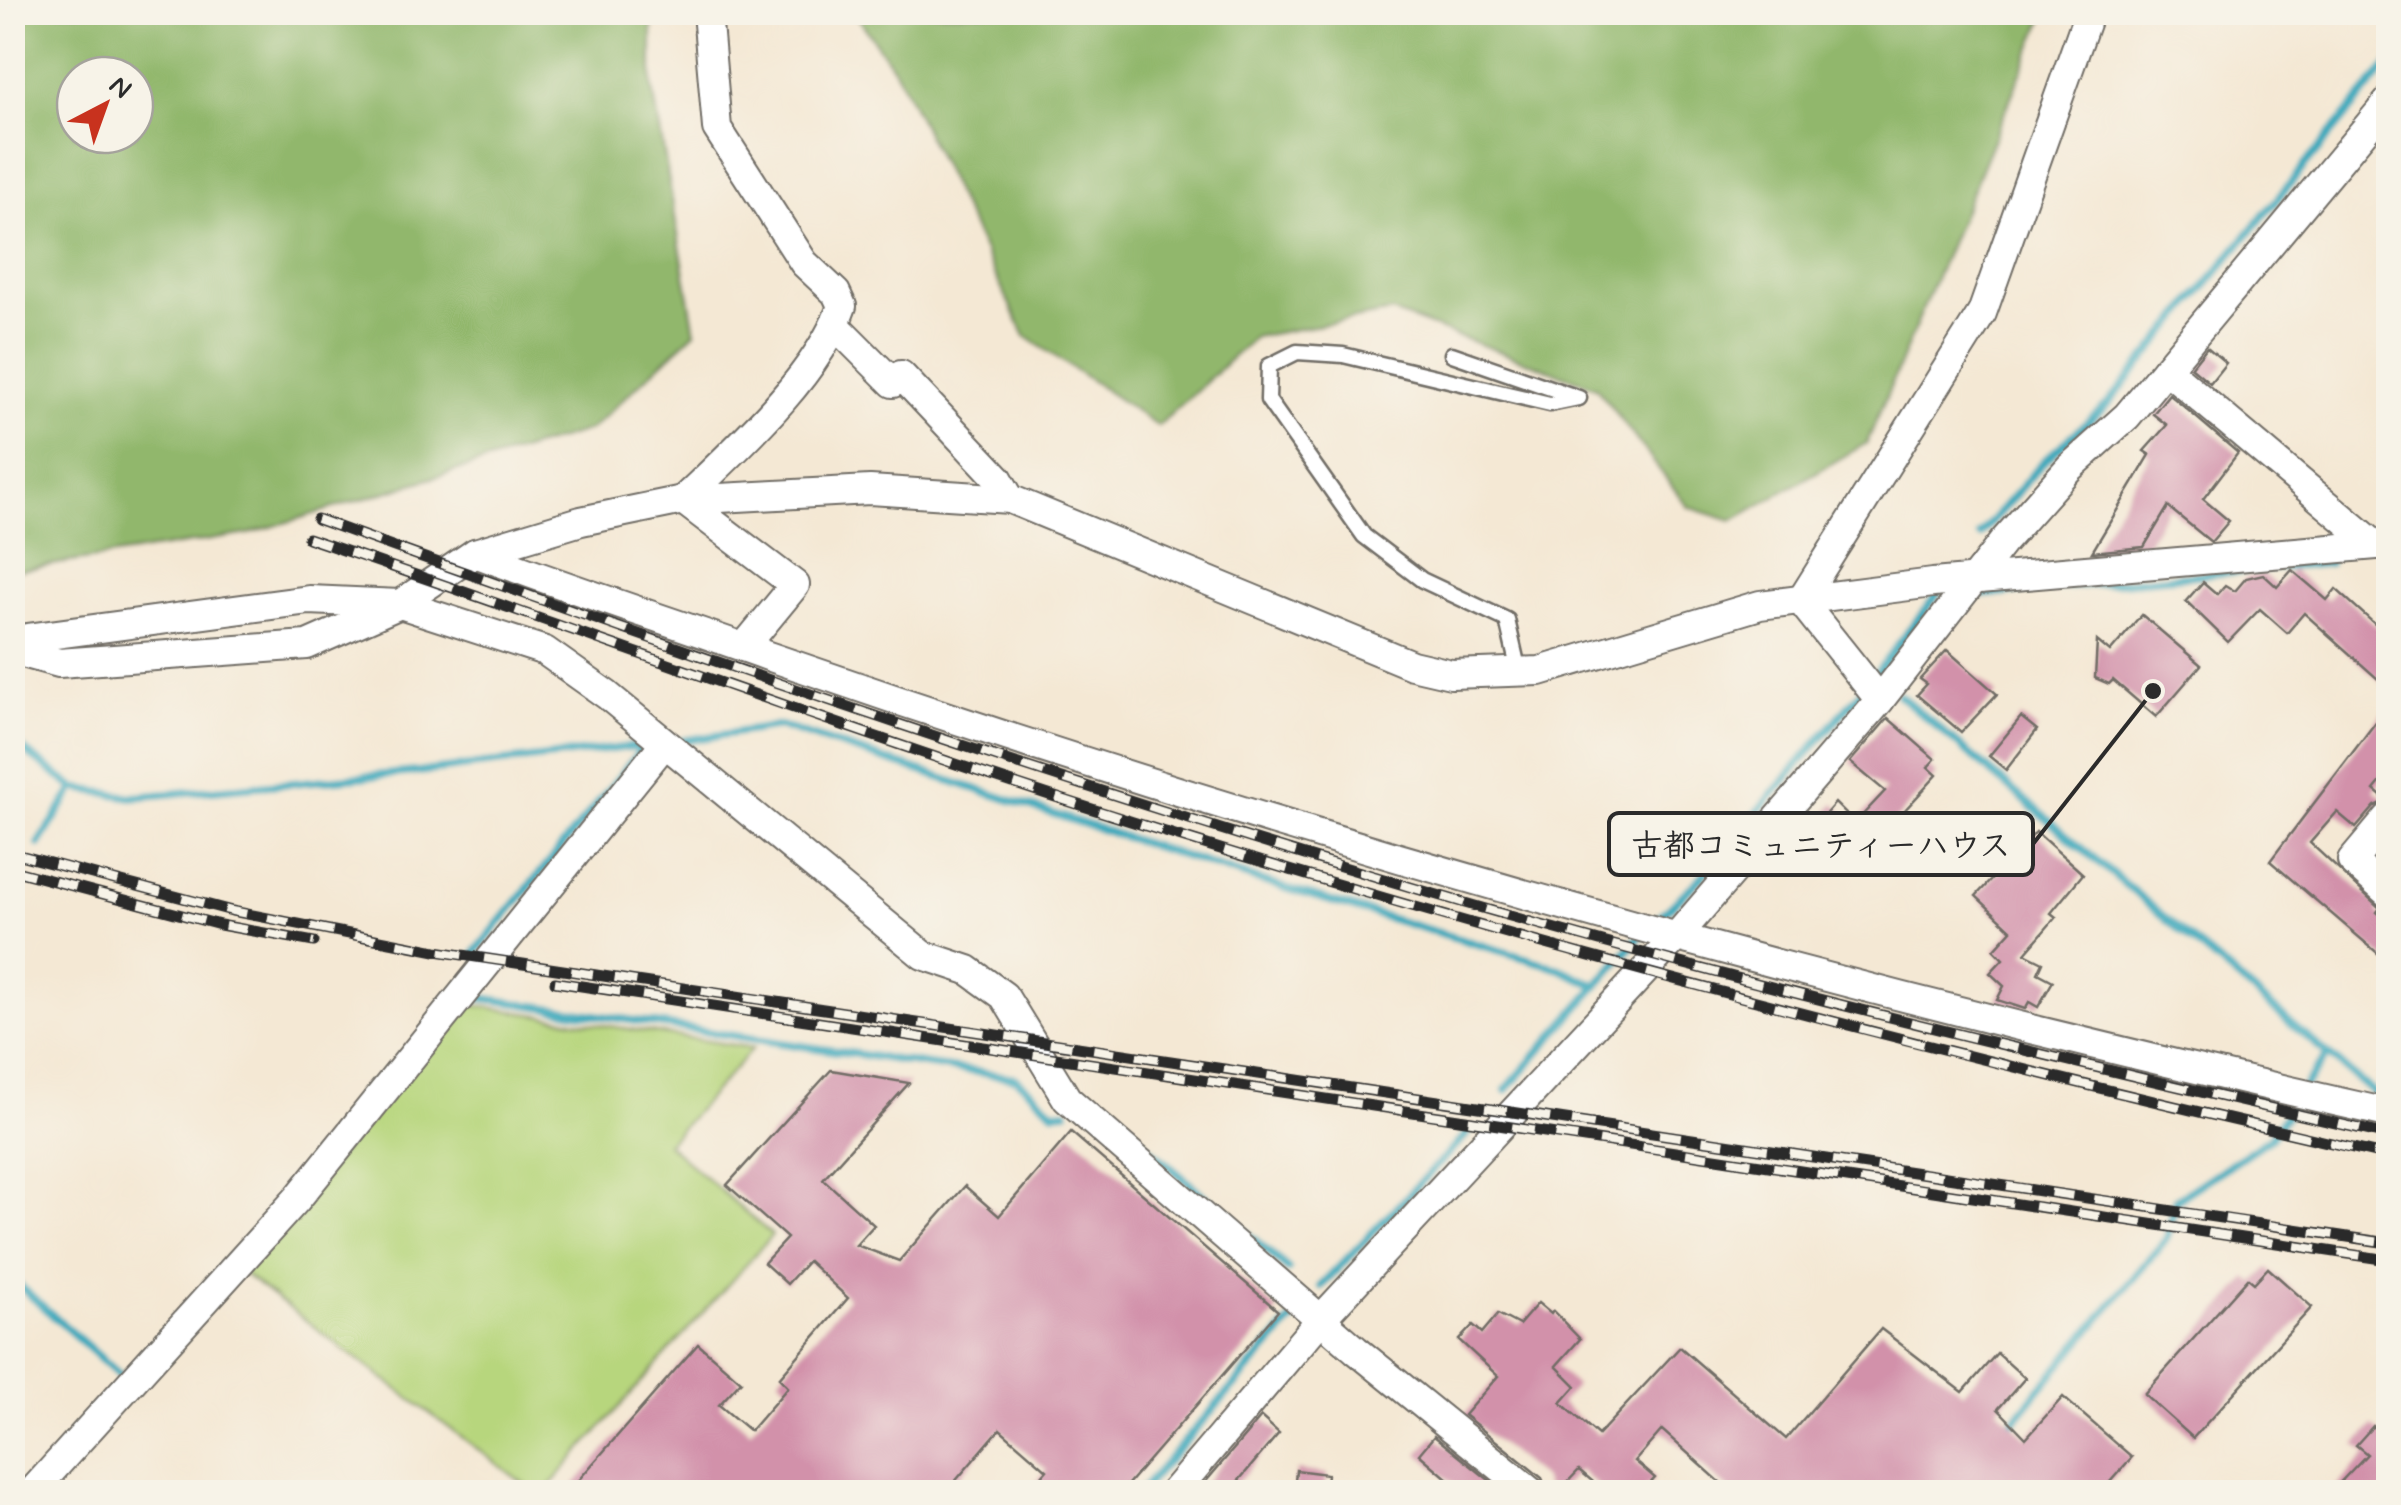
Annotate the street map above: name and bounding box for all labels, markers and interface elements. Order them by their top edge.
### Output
north arrow [55,55,155,155]
text: N [101,68,139,108]
callout: 古都コミュニティーハウス [1609,813,2033,875]
text: 古都コミュニティーハウス [1631,826,2011,868]

